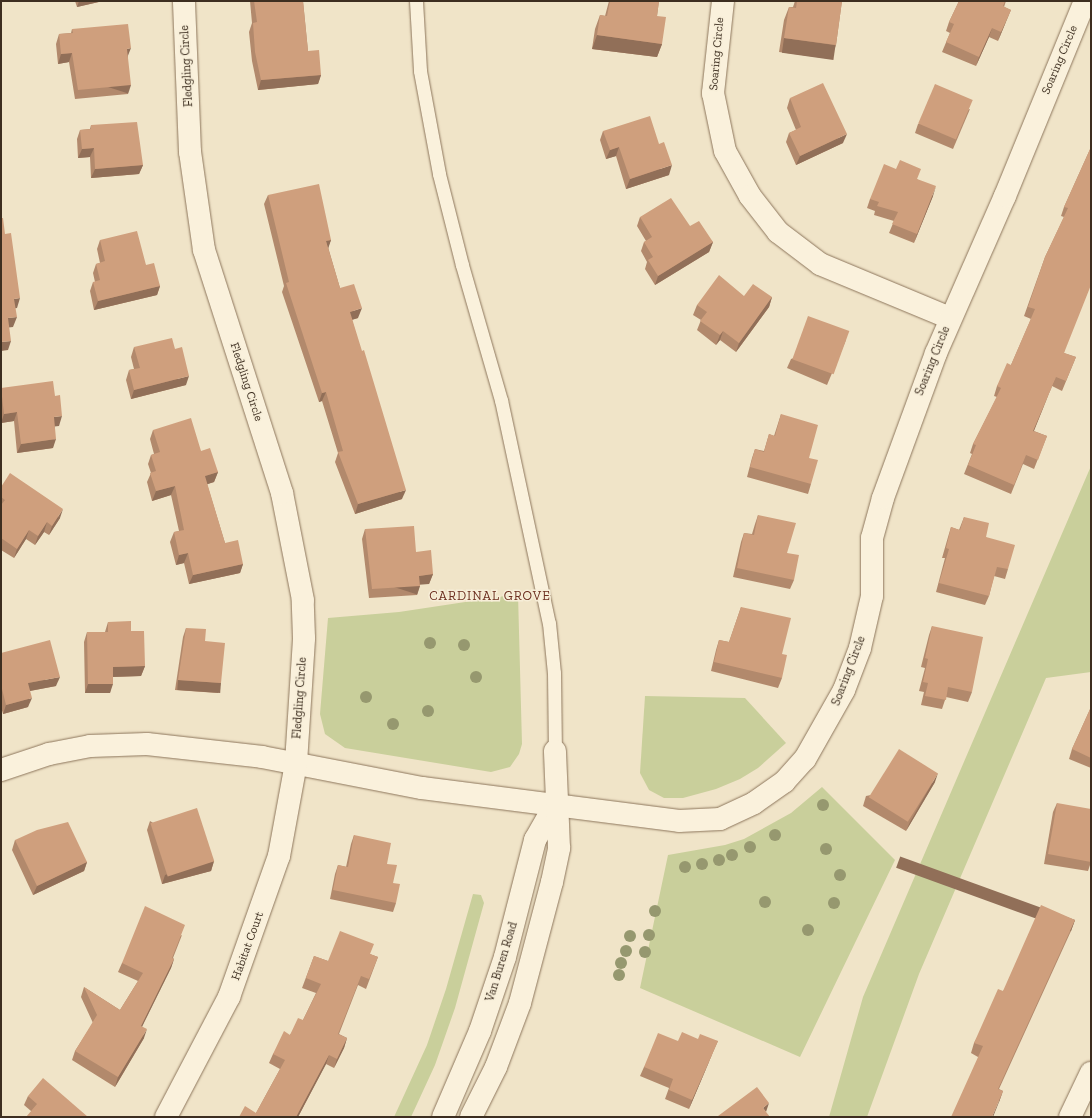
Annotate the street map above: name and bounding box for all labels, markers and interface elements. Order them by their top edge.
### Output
street label: Soaring Circle [707,17,727,91]
street label: Soaring Circle [1039,23,1081,97]
street label: Fledgling Circle [178,25,196,107]
street label: Soaring Circle [913,324,953,398]
street label: Fledgling Circle [226,341,266,423]
district label: CARDINAL GROVE [429,588,551,604]
street label: Soaring Circle [829,634,869,708]
street label: Fledgling Circle [290,657,310,739]
street label: Habitat Court [229,910,267,982]
street label: Van Buren Road [483,920,521,1004]

